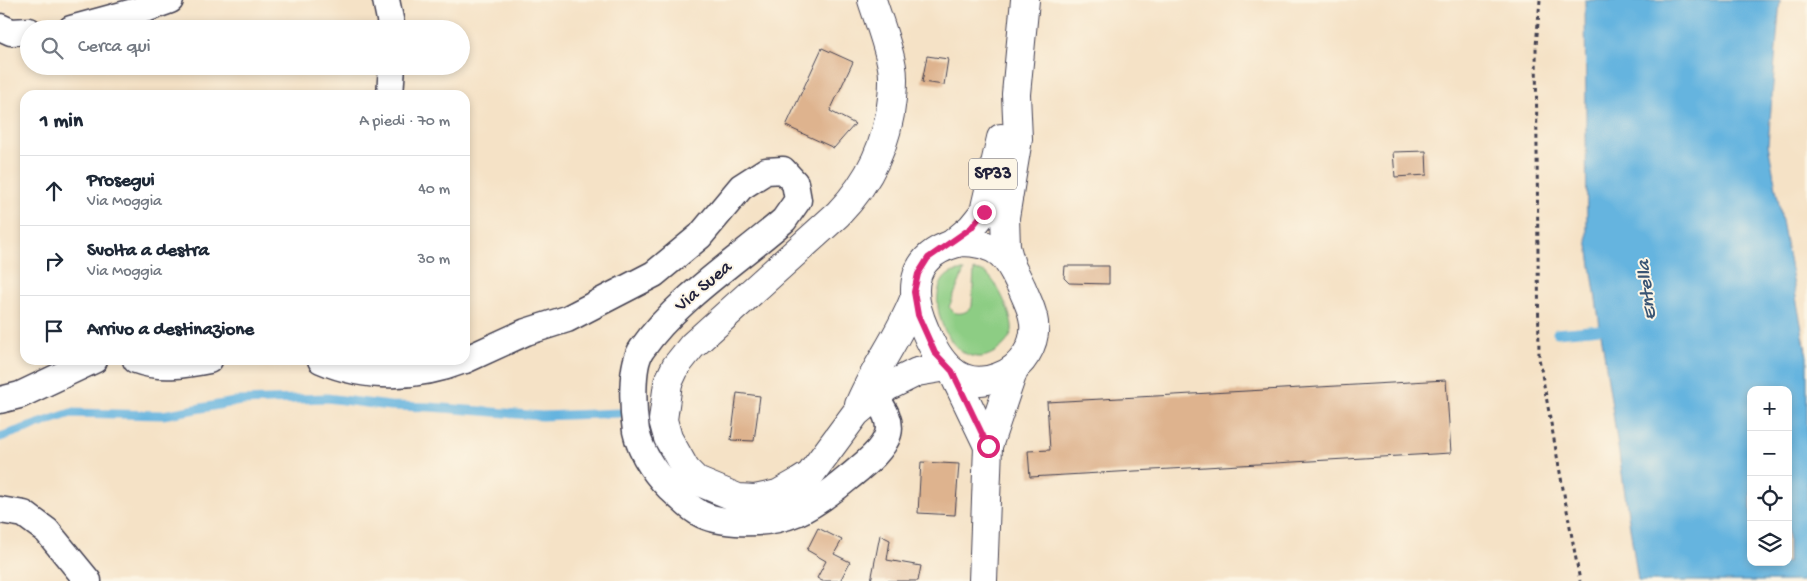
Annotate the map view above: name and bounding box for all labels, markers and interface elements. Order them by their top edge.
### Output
search box [20,20,470,75]
icon: search [38,34,66,62]
text: Cerca qui [78,36,151,59]
text: 1 min [40,110,83,135]
text: A piedi · 70 m [359,113,450,132]
road number: SP33 [969,158,1017,190]
text: Prosegui [87,170,155,193]
icon: ahead [40,177,68,205]
text: 40 m [418,181,450,200]
text: Via Moggia [87,193,162,212]
route end [973,201,996,224]
text: Svolta a destra [87,240,209,263]
icon: right [40,247,68,275]
text: 30 m [417,251,450,270]
street label: Via Suea [670,255,738,318]
water label: Entella [1633,257,1663,321]
text: Via Moggia [87,263,162,282]
icon: arrive [40,317,68,345]
text: Arrivo a destinazione [87,319,254,342]
map controls [1747,386,1792,566]
button: + [1747,386,1792,431]
button: − [1747,431,1792,476]
route start [977,435,1000,458]
button: locate [1747,476,1792,521]
button: layers [1747,521,1792,566]

